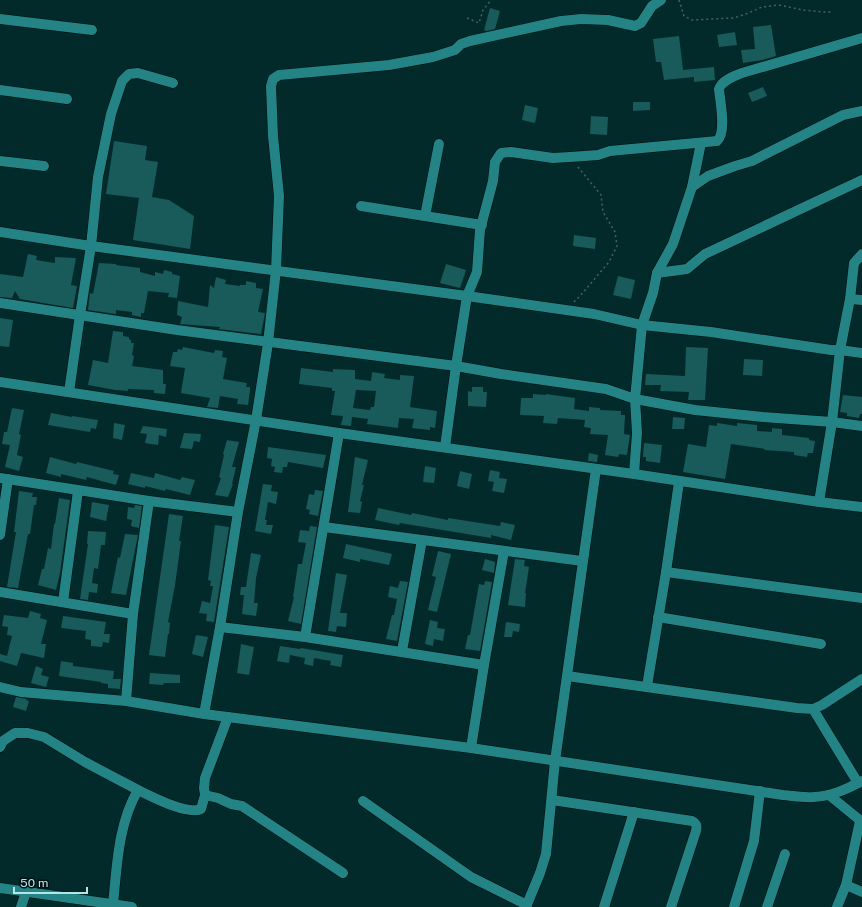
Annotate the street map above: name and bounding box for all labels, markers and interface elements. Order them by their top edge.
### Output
scale bar [14,869,87,895]
text: 50 m [20,876,48,890]

